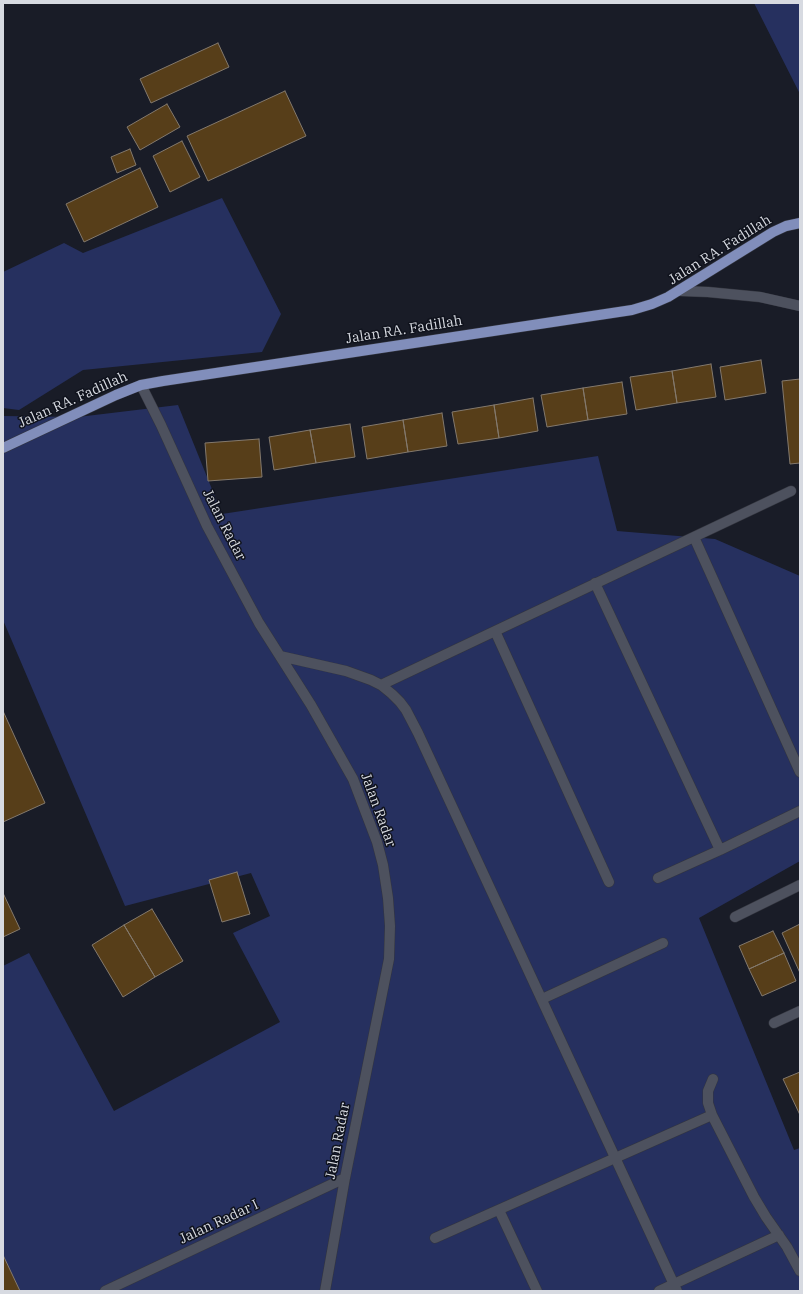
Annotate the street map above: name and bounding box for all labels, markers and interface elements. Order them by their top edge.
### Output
street label: Jalan RA. Fadillah [666,212,774,288]
street label: Jalan RA. Fadillah [344,312,464,348]
street label: Jalan RA. Fadillah [16,368,130,432]
street label: Jalan Radar [199,487,249,563]
street label: Jalan Radar [357,771,399,849]
street label: Jalan Radar [322,1101,354,1181]
street label: Jalan Radar I [177,1196,261,1248]

